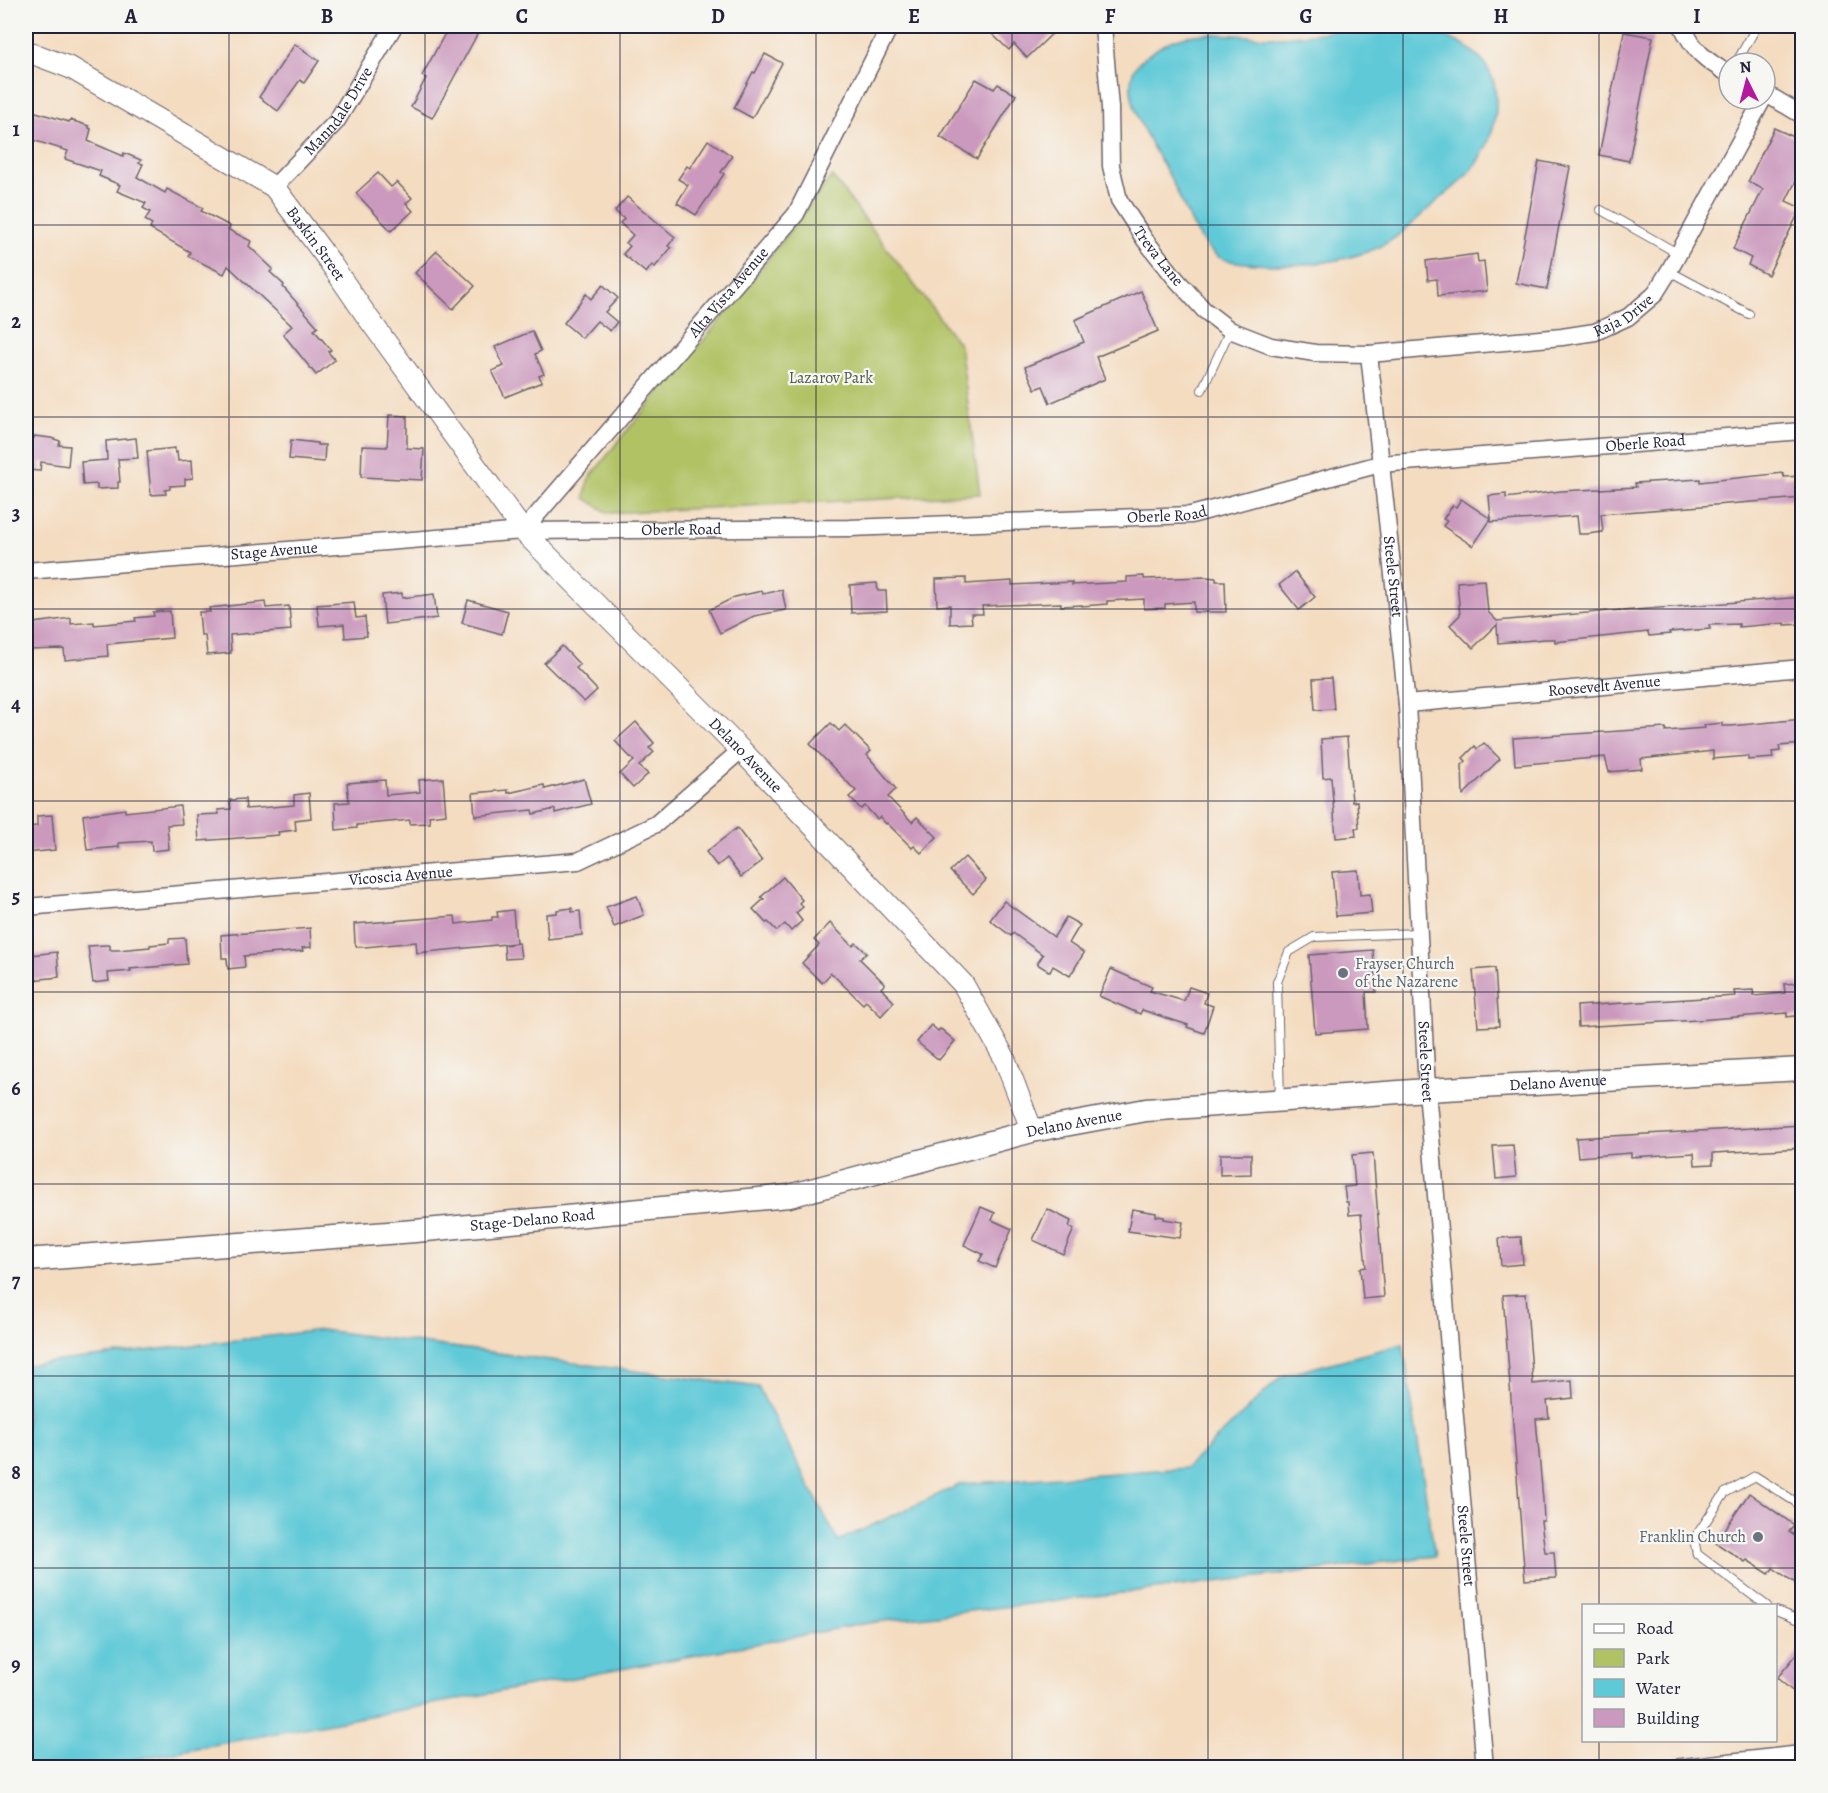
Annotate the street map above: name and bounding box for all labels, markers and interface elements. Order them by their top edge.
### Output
text: A [124,3,138,30]
text: B [321,3,333,30]
text: C [516,3,528,30]
text: D [711,3,725,30]
text: E [908,3,920,30]
text: F [1105,3,1116,30]
text: G [1299,3,1313,30]
text: H [1494,3,1509,30]
text: I [1693,3,1701,30]
north arrow [1717,51,1777,111]
text: N [1739,55,1753,79]
street label: Manndale Drive [299,63,378,160]
text: 1 [12,116,20,143]
street label: Baskin Street [281,202,351,285]
street label: Treva Lane [1128,222,1189,291]
street label: Alta Vista Avenue [683,242,774,343]
street label: Raja Drive [1590,289,1658,342]
text: 2 [11,308,21,335]
park label: Lazarov Park [789,367,873,389]
street label: Oberle Road [1605,429,1687,457]
text: 3 [12,500,20,527]
street label: Oberle Road [1127,500,1210,528]
street label: Oberle Road [641,518,722,541]
street label: Steele Street [1378,535,1409,618]
street label: Stage Avenue [230,537,319,565]
street label: Roosevelt Avenue [1547,670,1661,702]
text: 4 [11,691,21,718]
street label: Delano Avenue [704,713,787,798]
street label: Vicoscia Avenue [347,860,454,891]
text: 5 [12,883,20,910]
place label: Frayser Church of the Nazarene [1355,953,1458,993]
marker: Frayser Church of the Nazarene [1336,966,1350,980]
street label: Steele Street [1412,1020,1439,1103]
street label: Delano Avenue [1509,1069,1607,1096]
text: 6 [11,1075,21,1102]
street label: Delano Avenue [1023,1104,1124,1143]
street label: Stage-Delano Road [469,1203,596,1237]
text: 7 [12,1267,21,1294]
text: 8 [11,1459,21,1486]
street label: Steele Street [1452,1504,1480,1587]
place label: Franklin Church [1639,1526,1746,1548]
marker: Franklin Church [1751,1530,1765,1544]
legend [1582,1604,1777,1742]
text: Road [1636,1616,1674,1640]
text: Park [1636,1646,1670,1670]
text: 9 [11,1651,21,1678]
text: Water [1635,1676,1681,1700]
text: Building [1636,1706,1700,1730]

